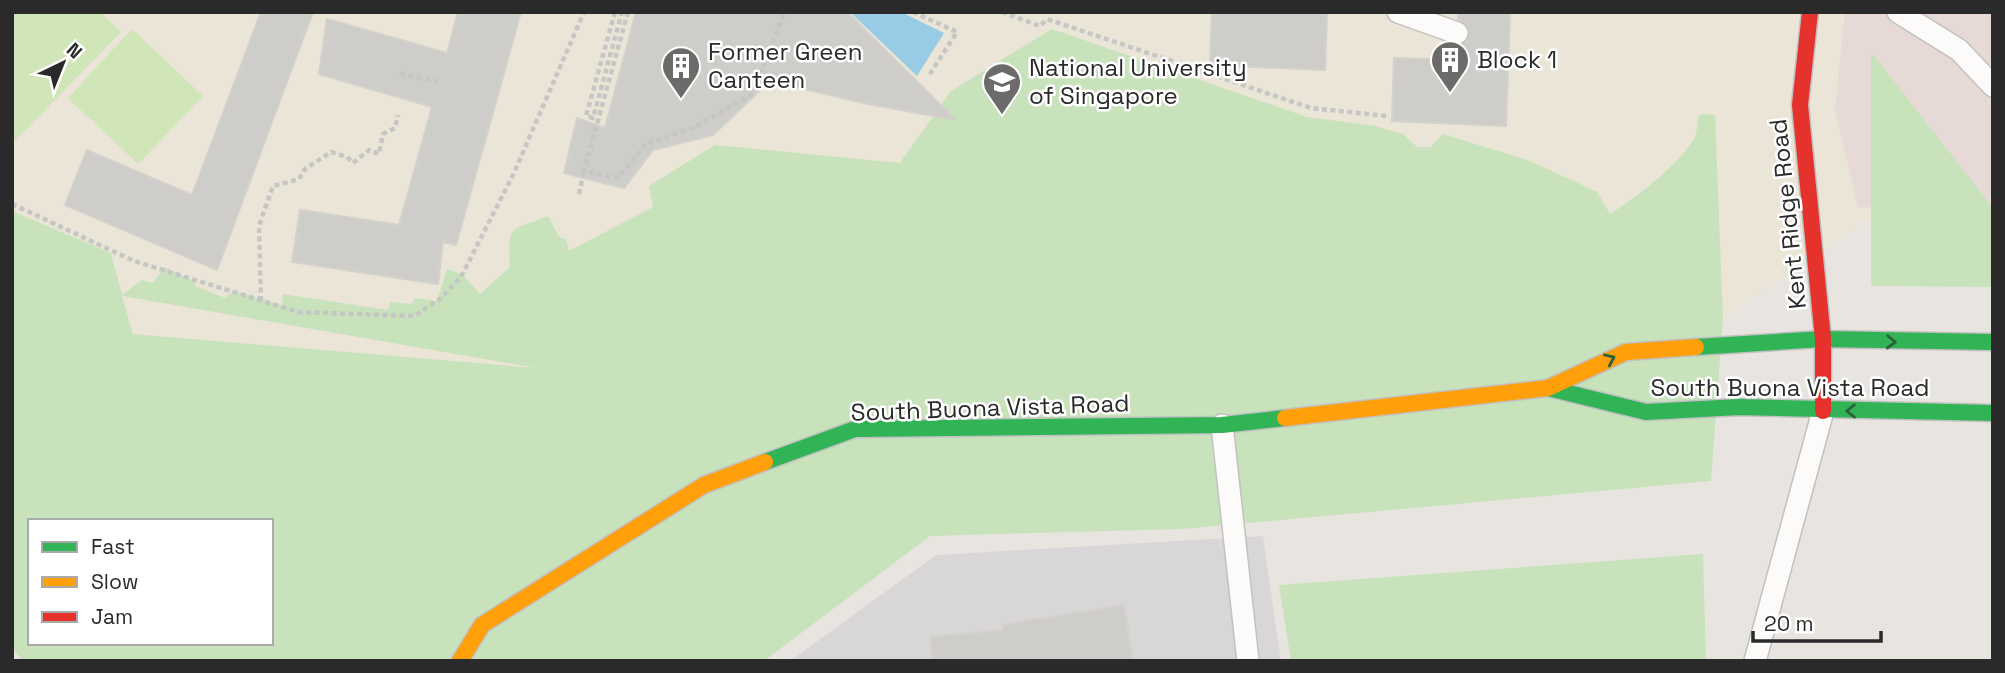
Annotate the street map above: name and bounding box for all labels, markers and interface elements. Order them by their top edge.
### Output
north arrow [28,28,98,98]
place label: Former Green Canteen [708,36,862,95]
text: N [61,37,87,64]
building icon: Block 1 [1429,39,1471,94]
place label: Block 1 [1477,44,1557,75]
building icon: Former Green Canteen [660,45,702,100]
place label: National University of Singapore [1029,52,1247,111]
school or university icon: National University of Singapore [981,61,1023,116]
street label: Kent Ridge Road [1762,117,1813,311]
one-way arrow [1886,335,1897,350]
one-way arrow [1603,353,1615,367]
street label: South Buona Vista Road [1651,372,1929,403]
street label: South Buona Vista Road [850,387,1130,428]
one-way arrow [1845,403,1856,419]
legend [28,519,273,645]
text: Fast [91,533,135,560]
text: Slow [91,568,139,595]
scale bar [1753,600,1881,644]
text: Jam [91,603,133,630]
text: 20 m [1764,610,1814,637]

